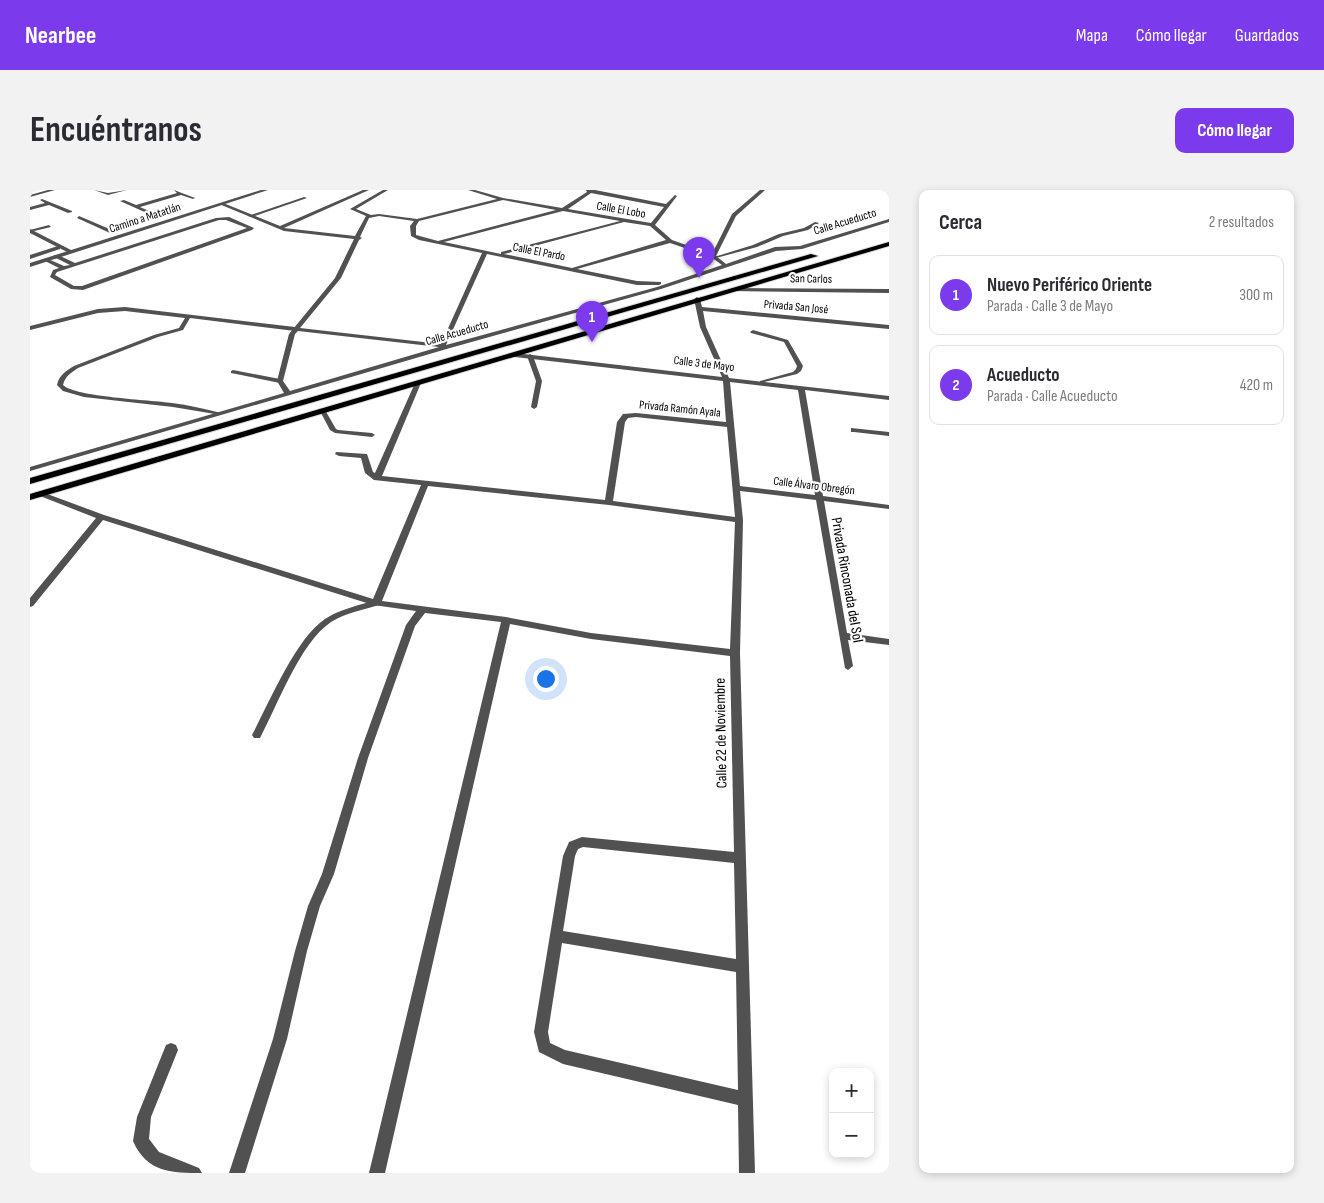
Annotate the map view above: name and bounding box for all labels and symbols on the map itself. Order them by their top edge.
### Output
street label: Calle El Lobo [595,198,647,222]
street label: Camino a Matatlán [107,199,183,237]
street label: Calle Acueducto [812,205,878,239]
pin: 2 [683,237,715,278]
street label: Calle El Pardo [511,240,567,264]
street label: San Carlos [790,271,832,287]
street label: Privada San José [763,297,829,317]
pin: 1 [576,301,608,342]
street label: Calle Acueducto [424,317,490,349]
street label: Calle 3 de Mayo [673,353,735,375]
street label: Privada Ramón Ayala [638,397,722,421]
street label: Calle Álvaro Obregón [772,474,856,498]
street label: Privada Rinconada del Sol [827,516,867,644]
your location [533,666,559,692]
street label: Calle 22 de Noviembre [711,678,731,788]

